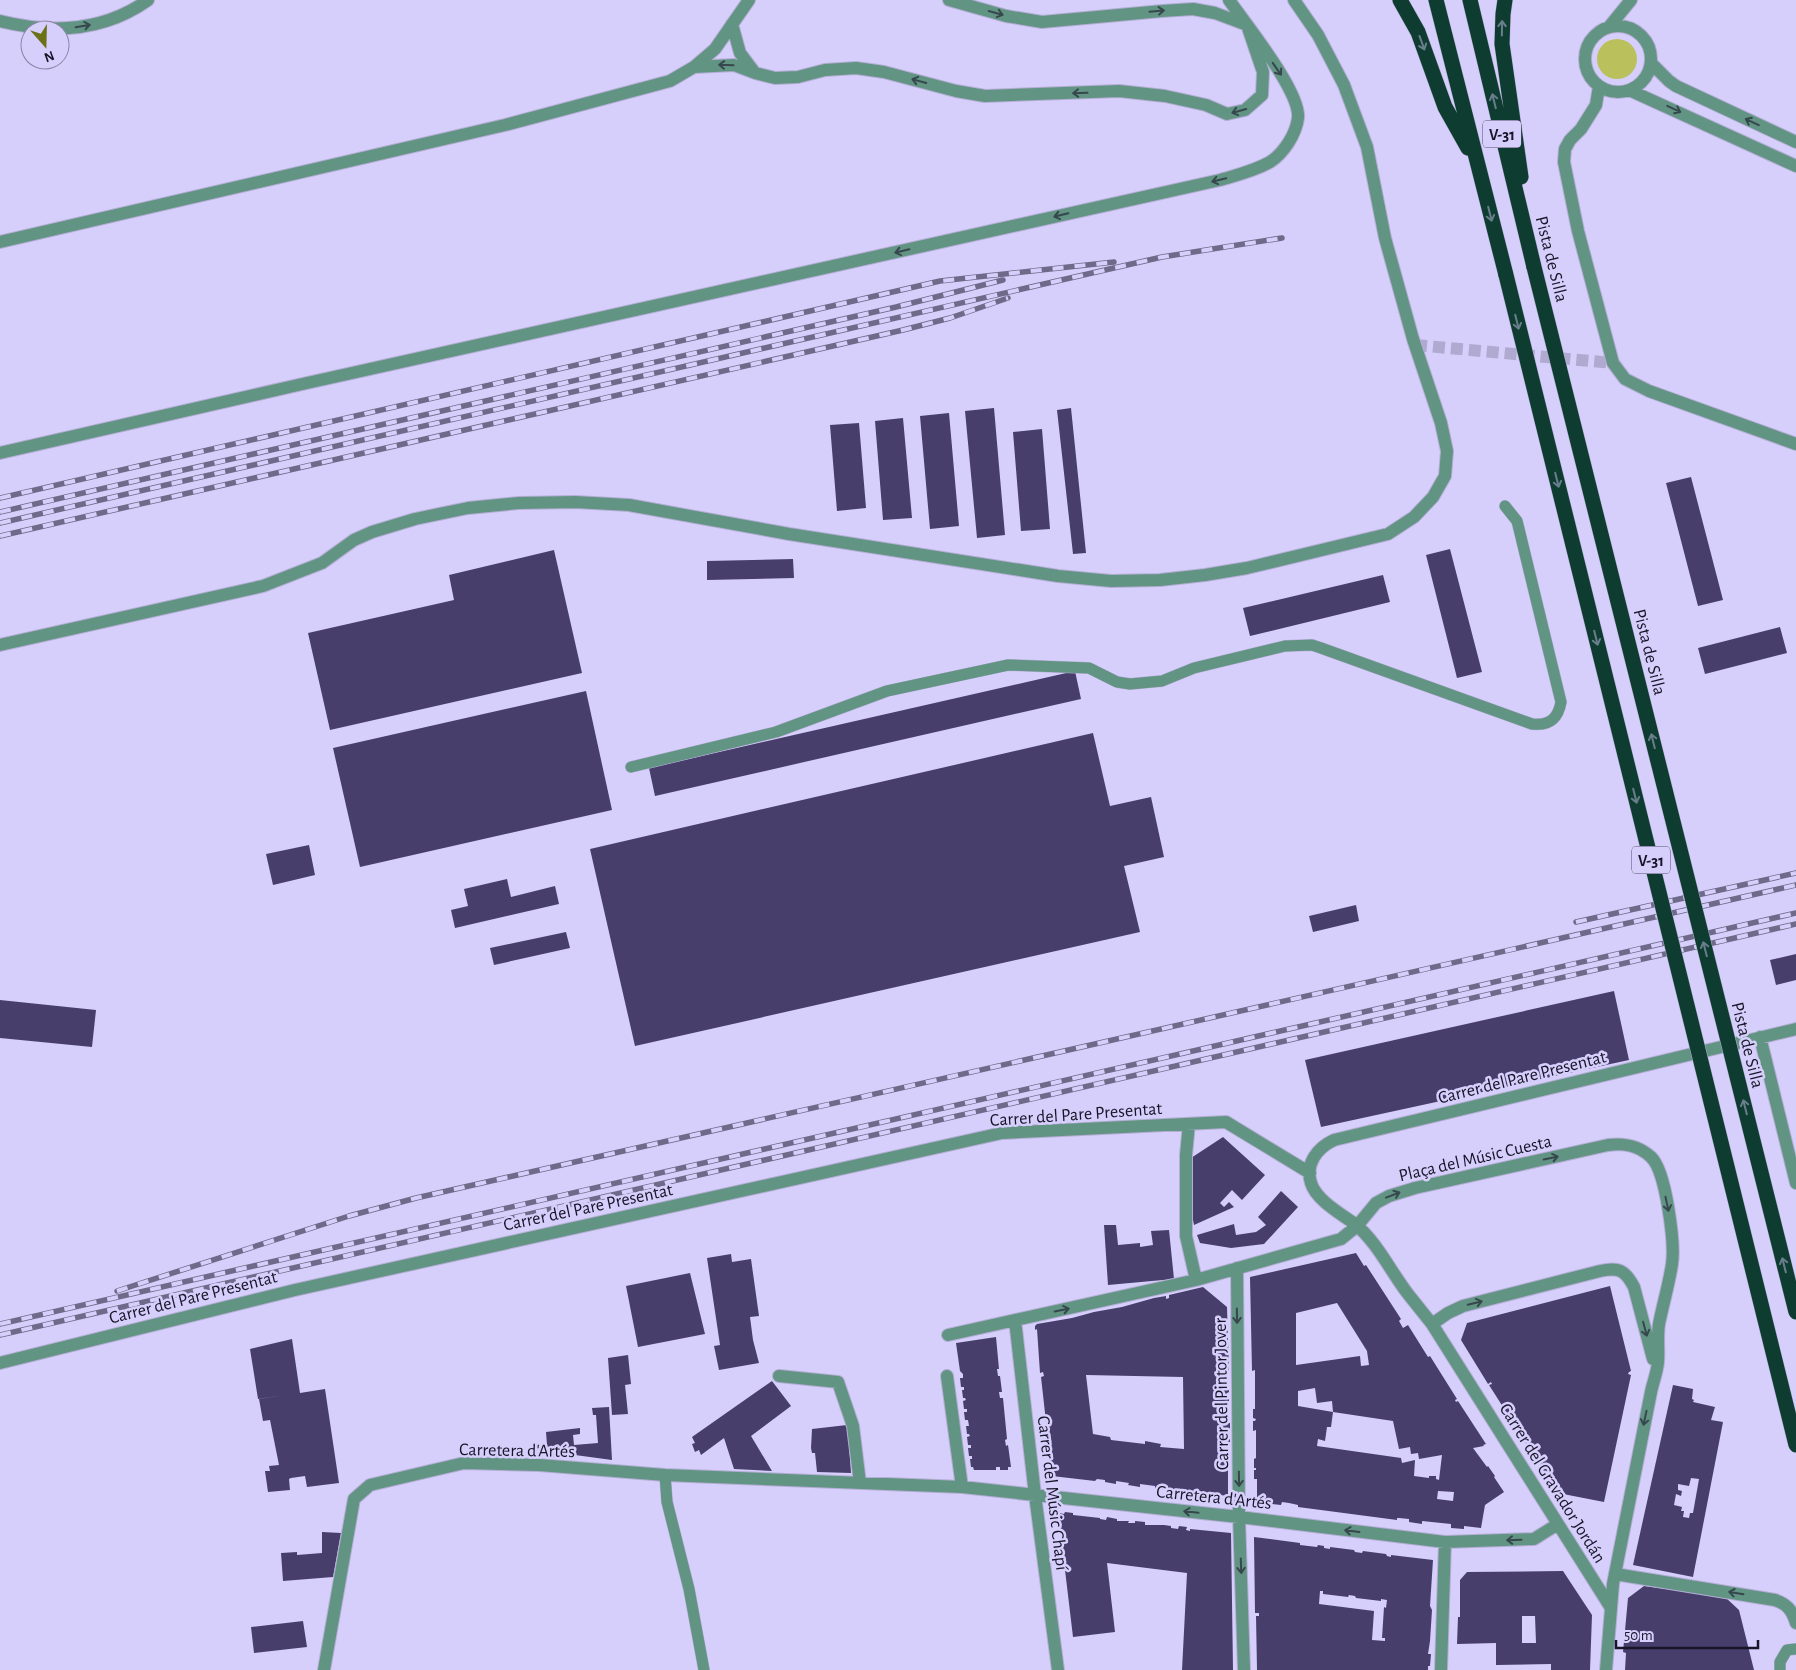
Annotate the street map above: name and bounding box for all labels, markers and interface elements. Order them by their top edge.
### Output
one-way arrow [1149,6,1165,16]
one-way arrow [987,9,1003,19]
north arrow [20,20,70,70]
one-way arrow [74,21,90,31]
one-way arrow [1498,21,1507,37]
one-way arrow [1418,35,1427,51]
text: N [42,48,56,65]
one-way arrow [718,61,734,70]
one-way arrow [1272,61,1282,75]
one-way arrow [912,76,928,86]
one-way arrow [1072,88,1088,98]
one-way arrow [1489,93,1498,109]
one-way arrow [1666,105,1681,114]
one-way arrow [1231,106,1247,116]
one-way arrow [1745,116,1760,126]
road number: V-31 [1483,120,1521,148]
one-way arrow [1212,176,1228,185]
one-way arrow [1486,205,1495,221]
one-way arrow [1053,211,1069,221]
street label: Pista de Silla [1532,214,1570,304]
one-way arrow [894,247,910,256]
one-way arrow [1513,314,1523,330]
one-way arrow [1552,472,1562,488]
street label: Pista de Silla [1630,607,1668,697]
one-way arrow [1592,629,1601,645]
one-way arrow [1648,733,1657,749]
one-way arrow [1631,787,1640,803]
road number: V-31 [1632,846,1670,874]
one-way arrow [1700,942,1709,958]
street label: Pista de Silla [1728,1000,1766,1090]
street label: Carrer del Pare Presentat [1436,1048,1608,1108]
one-way arrow [1740,1099,1749,1115]
street label: Carrer del Pare Presentat [989,1100,1163,1130]
street label: Plaça del Músic Cuesta [1397,1133,1553,1185]
one-way arrow [1543,1153,1559,1162]
street label: Carrer del Pare Presentat [502,1181,675,1235]
one-way arrow [1385,1190,1400,1199]
one-way arrow [1663,1195,1672,1211]
one-way arrow [1779,1257,1788,1273]
street label: Carrer del Pare Presentat [107,1268,279,1328]
one-way arrow [1467,1298,1483,1307]
one-way arrow [1054,1305,1070,1314]
one-way arrow [1232,1308,1242,1324]
street label: Carrer del Pintor Jover [1212,1317,1232,1470]
one-way arrow [1641,1320,1650,1336]
street label: Carrer del Gravador Jordán [1496,1401,1609,1566]
one-way arrow [1640,1410,1650,1426]
street label: Carrer del Músic Chapí [1034,1415,1071,1572]
street label: Carretera d'Artés [459,1441,575,1461]
one-way arrow [1234,1470,1244,1487]
street label: Carretera d'Artés [1155,1483,1272,1513]
one-way arrow [1183,1507,1199,1517]
one-way arrow [1345,1526,1361,1536]
one-way arrow [1506,1535,1522,1545]
one-way arrow [1236,1558,1246,1574]
one-way arrow [1728,1588,1744,1598]
scale bar [1616,1618,1758,1650]
text: 50 m [1624,1628,1653,1643]

